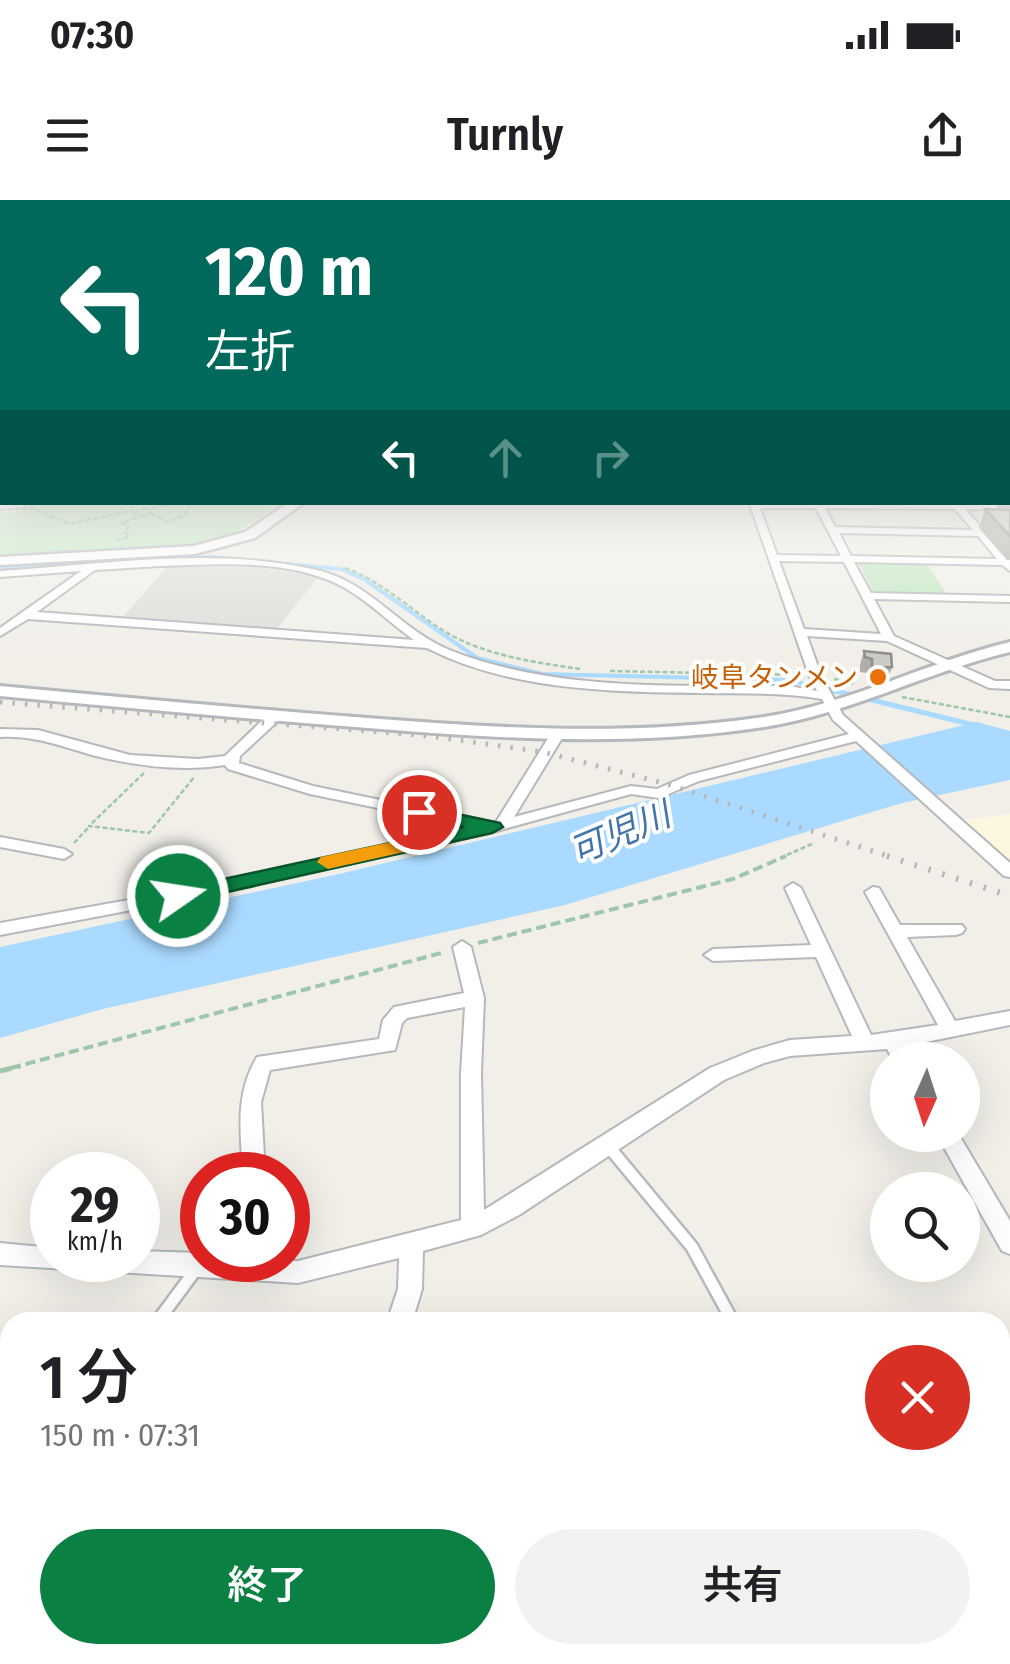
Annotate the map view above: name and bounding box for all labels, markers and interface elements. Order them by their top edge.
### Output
text: 07:30 [50,12,134,58]
icon: menu [40,108,95,163]
text: Turnly [447,108,563,162]
icon: share [915,108,970,163]
text: 120 m [205,230,373,314]
icon: left [40,240,170,370]
text: 左折 [205,325,295,379]
icon: left [373,430,428,485]
icon: ahead [478,430,533,485]
icon: right [583,430,638,485]
place label: 岐阜タンメン [691,661,858,694]
marker: 岐阜タンメン [867,666,889,688]
pin [377,770,462,855]
icon: arrive [392,785,447,840]
water label: 可児川 [563,792,680,873]
position arrow [126,844,230,948]
north arrow [870,1042,980,1152]
map controls [870,1042,980,1282]
speed limit sign: 30 [180,1152,310,1282]
button: search [870,1172,980,1282]
text: 29 [71,1175,119,1235]
text: km/h [67,1227,123,1257]
text: 1 分 [40,1342,138,1414]
button: close [865,1345,970,1450]
text: 150 m · 07:31 [40,1416,200,1454]
button: 終了 [40,1529,495,1644]
button: 共有 [515,1529,970,1644]

